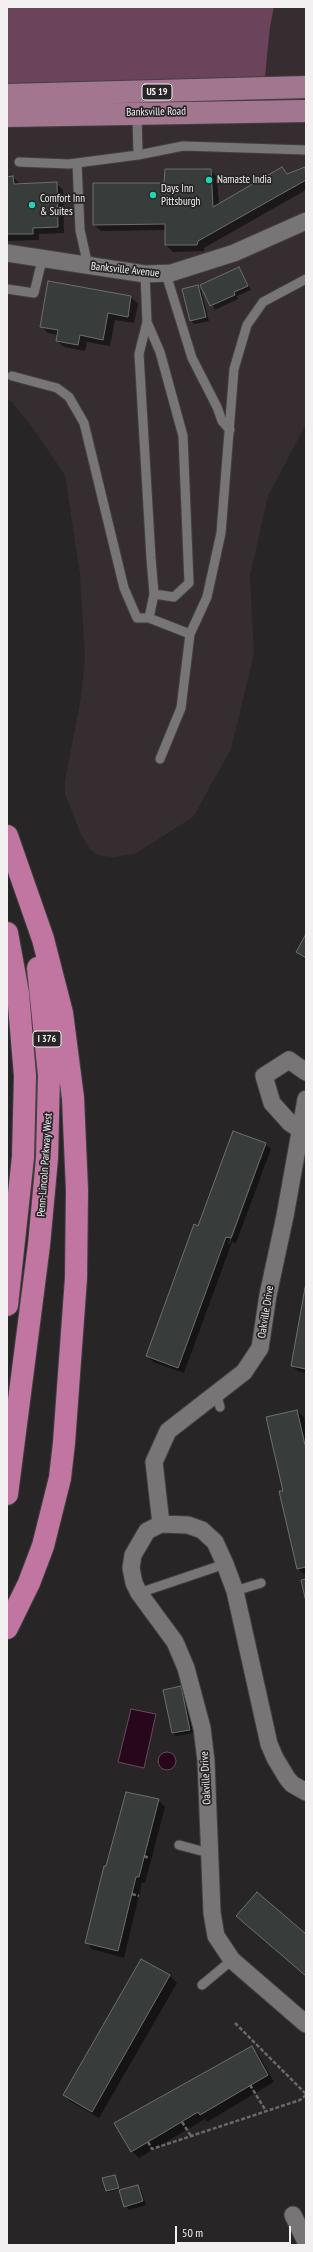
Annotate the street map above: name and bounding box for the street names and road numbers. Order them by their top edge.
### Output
road number: US 19 [142,84,172,100]
street label: Banksville Road [126,105,186,119]
street label: Banksville Avenue [90,260,160,280]
road number: I 376 [33,1031,61,1047]
street label: Penn-Lincoln Parkway West [35,1113,55,1217]
street label: Oakville Drive [255,1285,277,1339]
street label: Oakville Drive [198,1751,214,1805]

